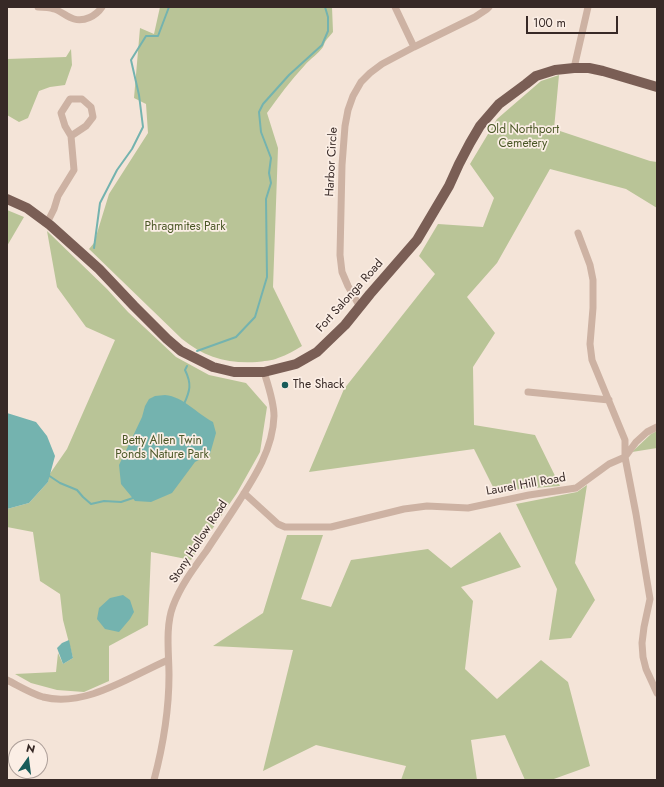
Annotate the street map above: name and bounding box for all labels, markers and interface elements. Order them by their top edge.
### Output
scale bar [528,8,620,34]
text: 100 m [533,14,566,32]
park label: Old Northport Cemetery [487,123,559,151]
street label: Harbor Circle [323,127,341,197]
park label: Phragmites Park [145,220,225,234]
street label: Fort Salonga Road [314,257,386,335]
place label: The Shack [293,378,344,392]
marker: The Shack [280,380,290,390]
park label: Betty Allen Twin Ponds Nature Park [115,434,209,462]
street label: Laurel Hill Road [485,471,567,499]
street label: Stony Hollow Road [167,498,231,586]
north arrow [8,739,48,779]
text: N [24,740,37,757]

